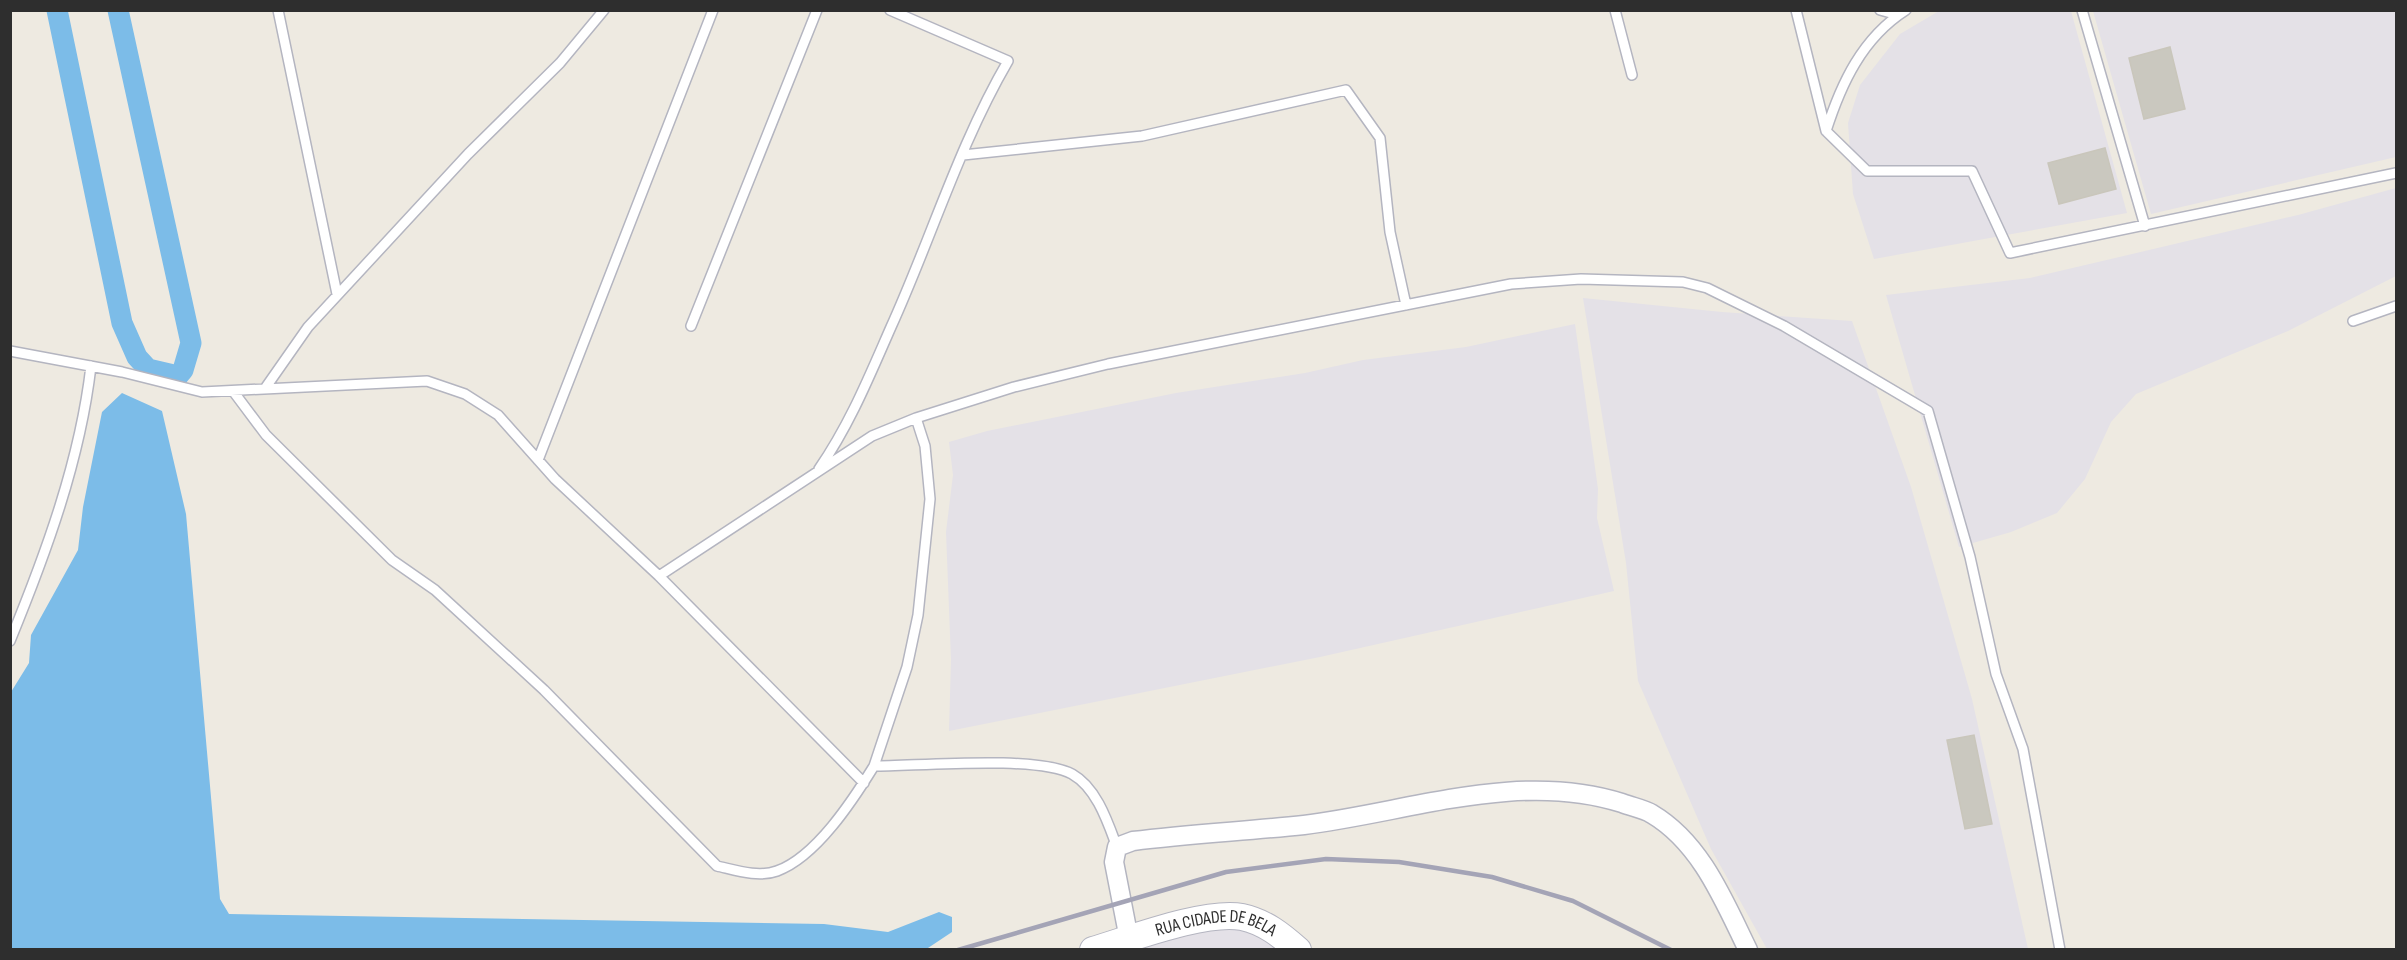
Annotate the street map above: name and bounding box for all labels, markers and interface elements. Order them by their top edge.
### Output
street label: RUA CIDADE DE BELA [1153,906,1281,941]

